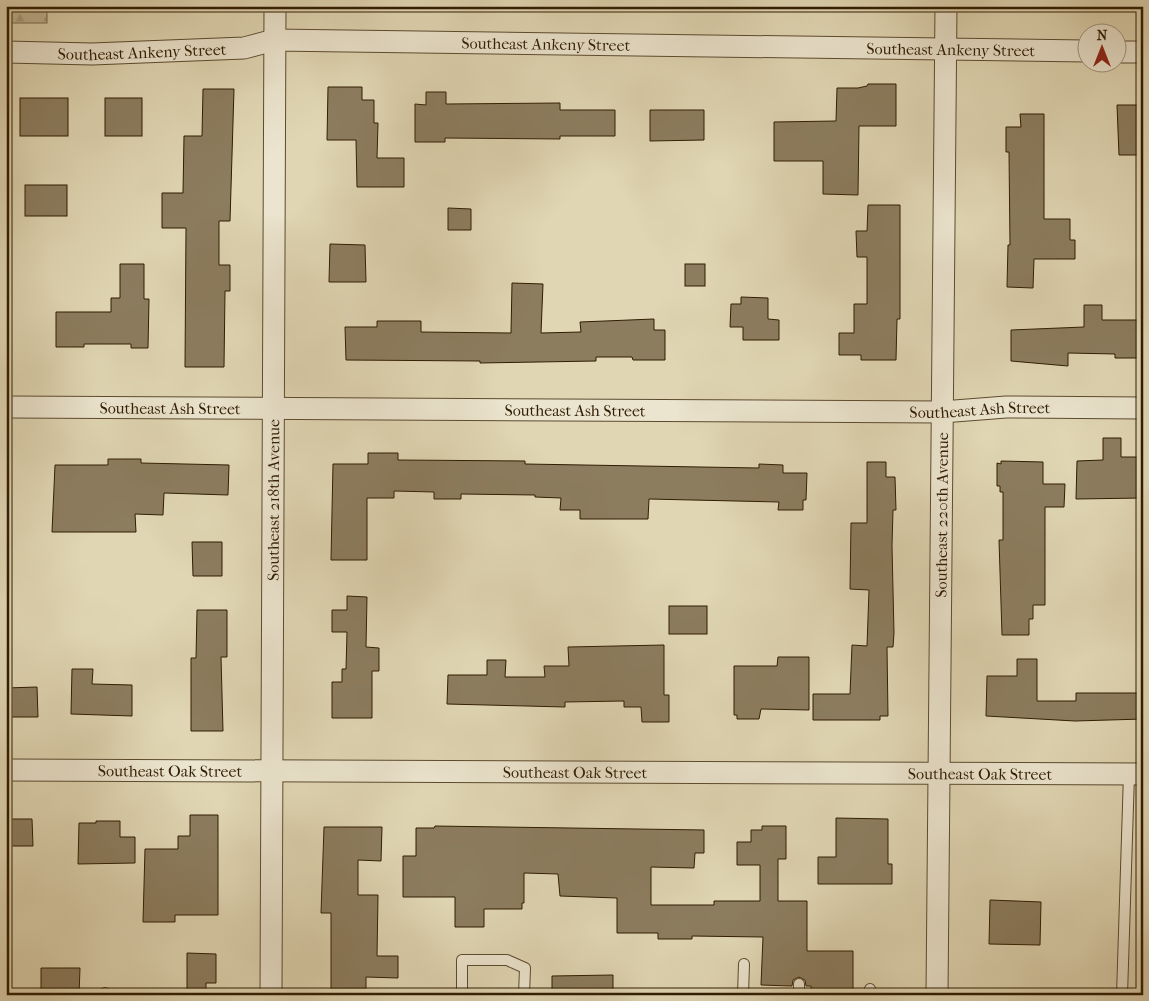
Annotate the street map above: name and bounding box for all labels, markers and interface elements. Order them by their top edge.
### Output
north arrow [1076,22,1126,72]
text: N [1097,27,1108,44]
street label: Southeast Ankeny Street [461,33,631,54]
street label: Southeast Ankeny Street [57,39,227,64]
street label: Southeast Ankeny Street [866,39,1036,60]
street label: Southeast Ash Street [909,397,1051,422]
street label: Southeast Ash Street [99,398,241,418]
street label: Southeast Ash Street [504,400,646,420]
street label: Southeast 218th Avenue [263,419,283,581]
street label: Southeast 220th Avenue [931,432,952,598]
street label: Southeast Oak Street [98,761,242,780]
street label: Southeast Oak Street [503,762,647,782]
street label: Southeast Oak Street [908,764,1052,783]

